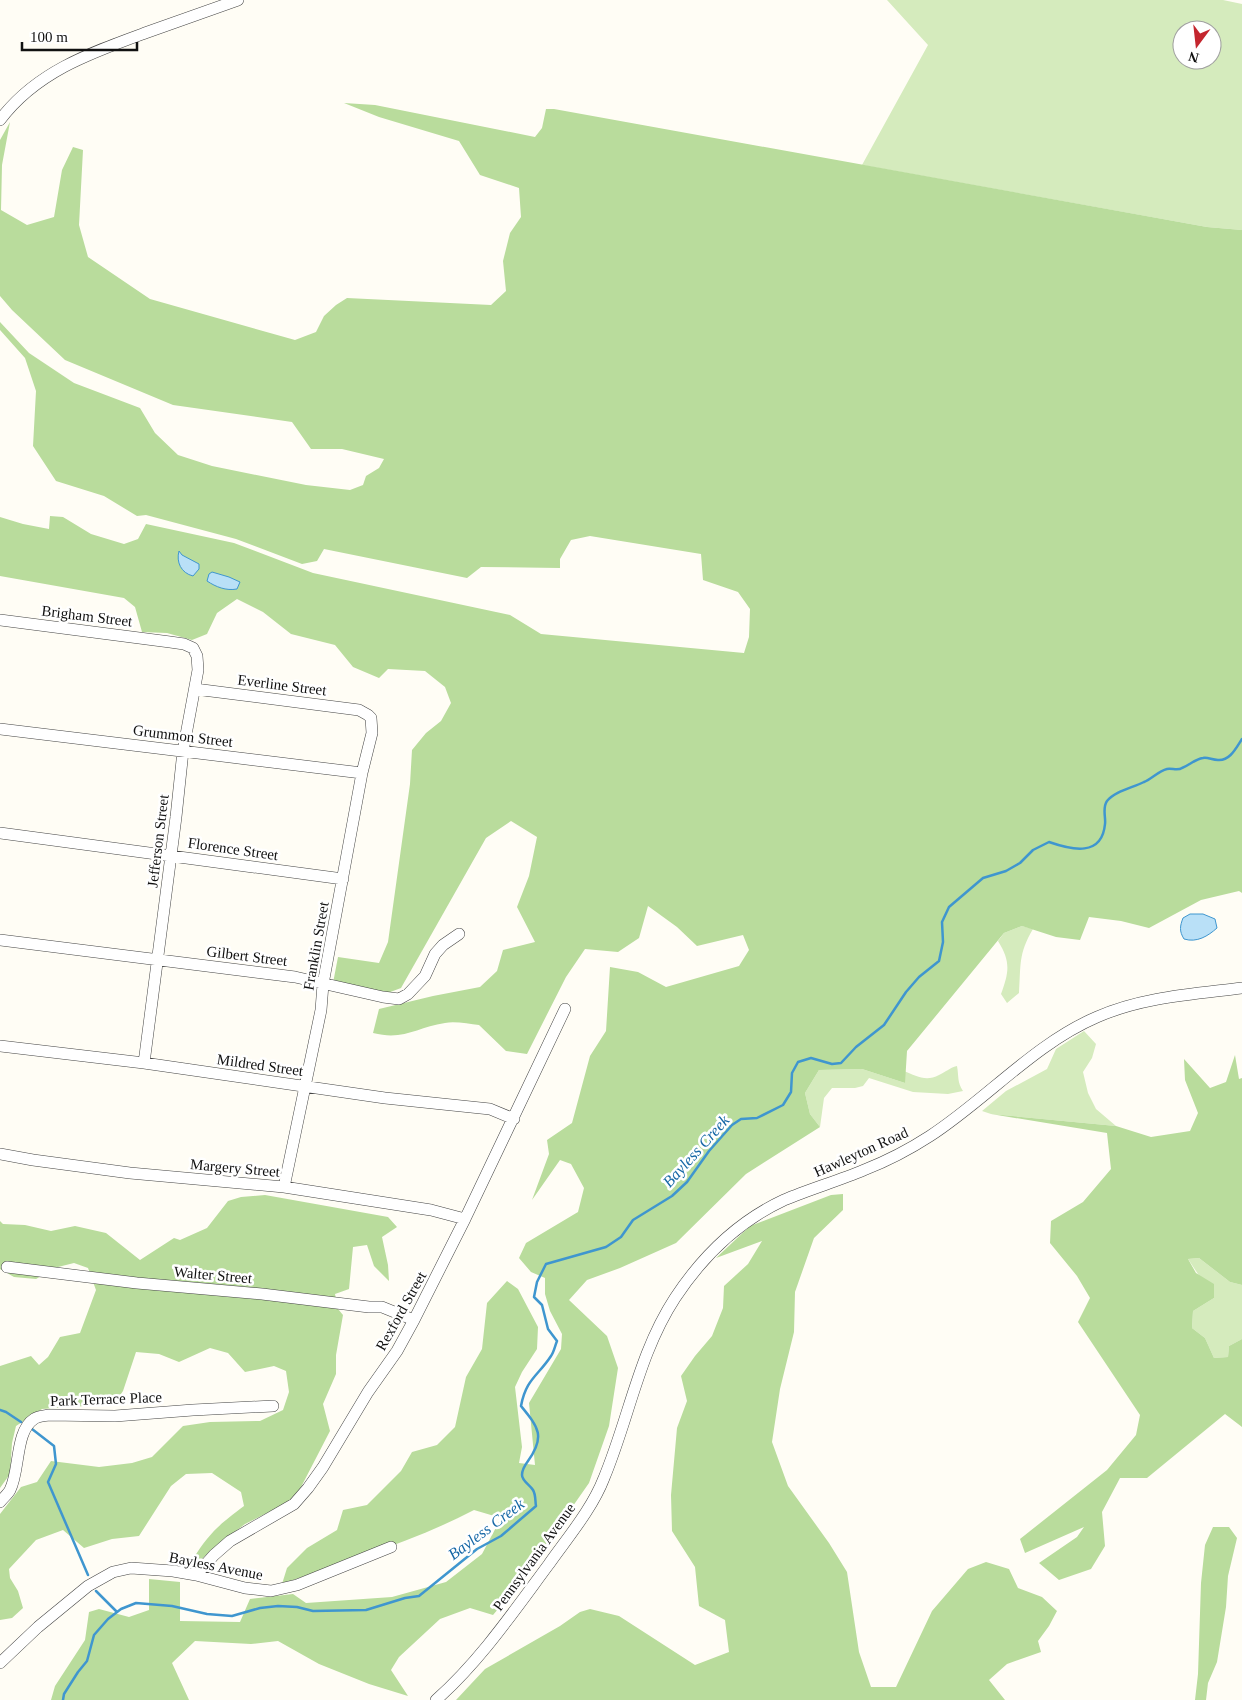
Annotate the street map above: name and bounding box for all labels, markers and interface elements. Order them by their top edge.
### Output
scale bar [22,20,138,52]
north arrow [1172,20,1222,70]
text: 100 m [30,29,68,45]
text: N [1187,49,1201,66]
street label: Brigham Street [41,603,134,630]
street label: Everline Street [237,672,328,698]
street label: Grummon Street [132,722,235,750]
street label: Jefferson Street [144,793,172,888]
street label: Florence Street [187,835,280,863]
street label: Franklin Street [300,900,332,991]
street label: Gilbert Street [206,943,289,969]
street label: Mildred Street [216,1051,305,1079]
water label: Bayless Creek [659,1111,734,1191]
street label: Hawleyton Road [812,1124,911,1180]
street label: Margery Street [189,1156,281,1180]
street label: Walter Street [173,1264,254,1286]
street label: Rexford Street [373,1268,430,1353]
street label: Park Terrace Place [50,1389,163,1409]
water label: Bayless Creek [445,1494,529,1564]
street label: Pennsylvania Avenue [490,1500,578,1614]
street label: Bayless Avenue [168,1549,265,1583]

